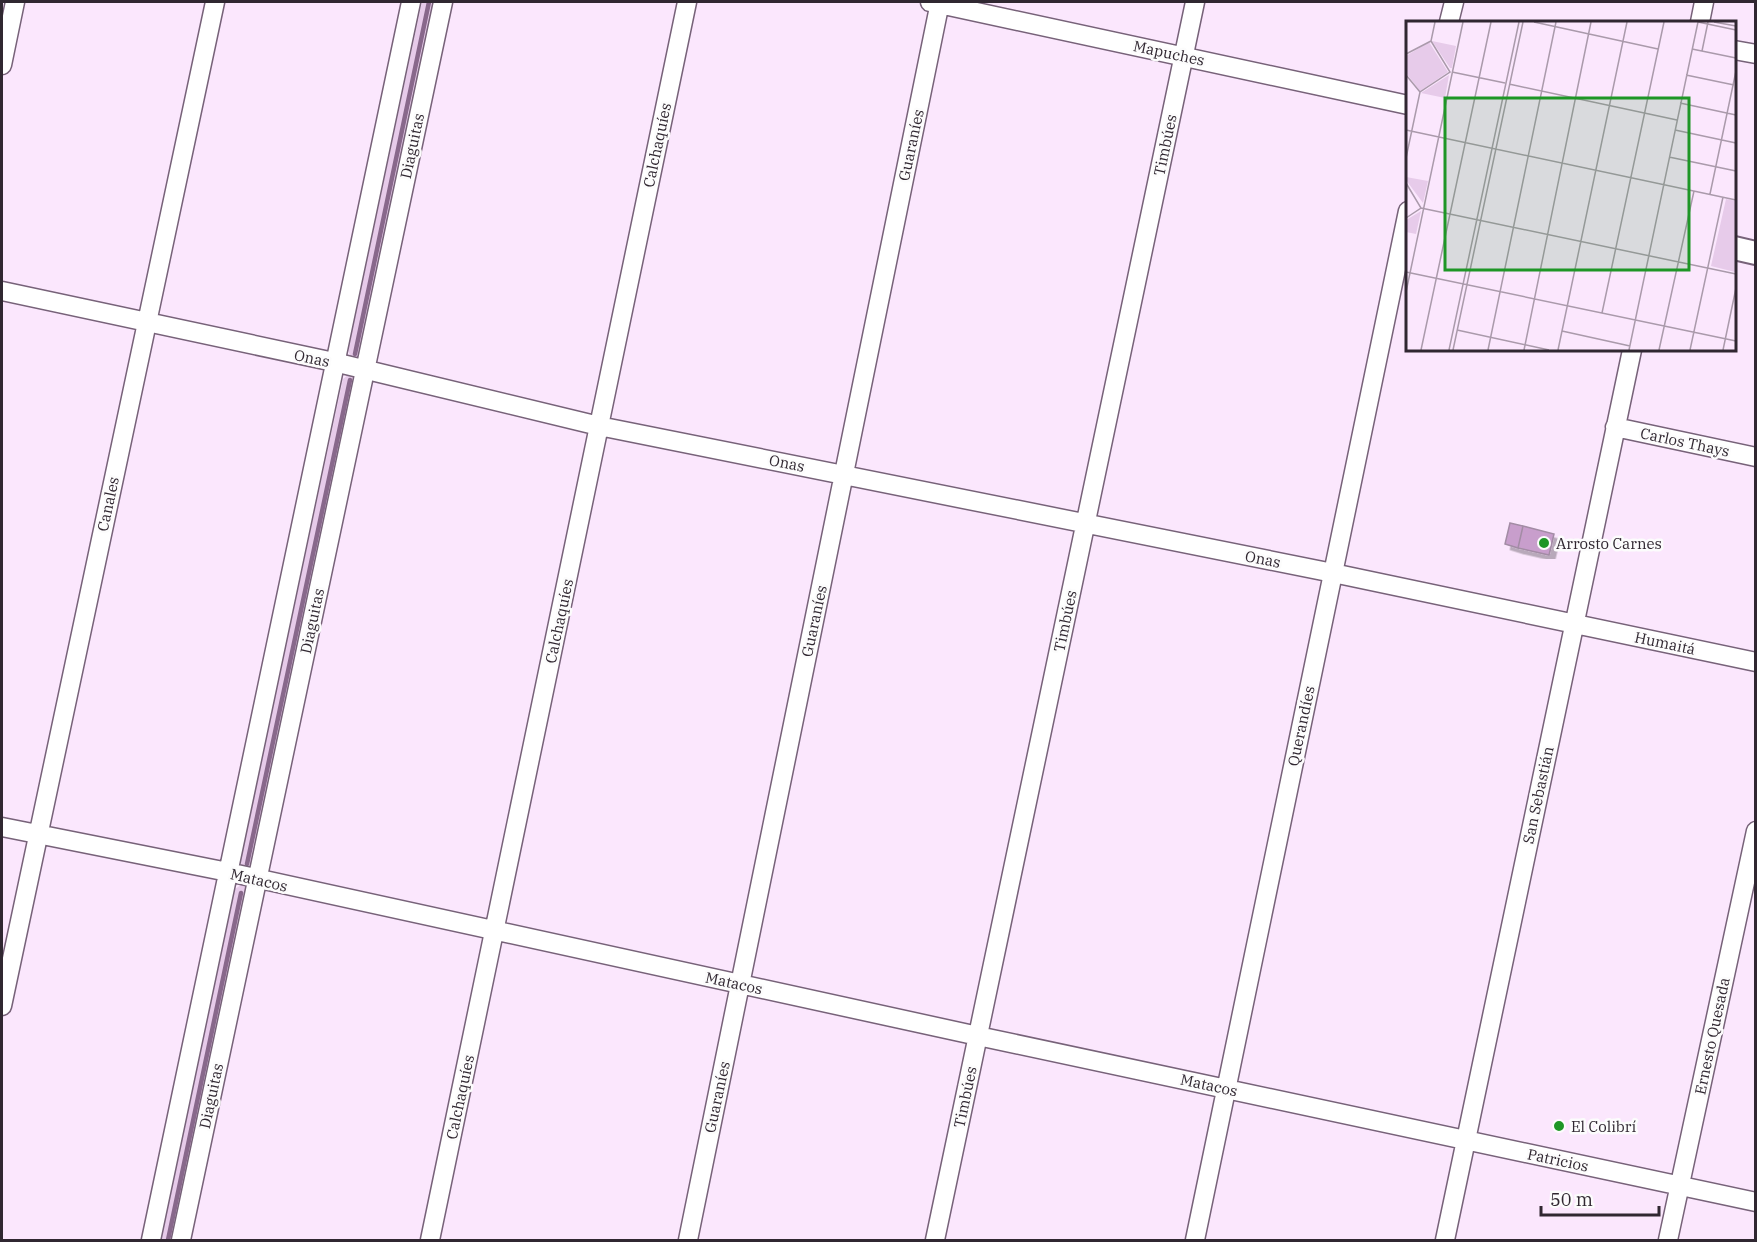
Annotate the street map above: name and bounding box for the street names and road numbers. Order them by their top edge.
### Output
street label: Mapuches [1132,36,1206,70]
street label: Calchaquíes [639,101,675,189]
street label: Guaraníes [894,107,928,183]
street label: Diaguitas [396,112,428,180]
street label: Timbúes [1149,112,1181,178]
street label: Onas [292,345,332,371]
street label: Carlos Thays [1639,423,1731,461]
street label: Onas [768,450,806,476]
street label: Canales [93,475,123,533]
street label: Onas [1244,546,1282,572]
street label: Calchaquíes [541,577,577,665]
street label: Guaraníes [797,583,831,659]
street label: Diaguitas [296,587,328,655]
street label: Timbúes [1049,588,1081,654]
street label: Humaitá [1633,627,1697,659]
street label: Querandíes [1283,684,1319,768]
street label: San Sebastián [1518,744,1558,846]
street label: Matacos [229,864,289,896]
street label: Matacos [704,968,764,998]
street label: Ernesto Quesada [1690,976,1734,1096]
street label: Calchaquíes [442,1053,478,1141]
street label: Guaraníes [700,1059,734,1135]
street label: Diaguitas [195,1062,227,1130]
street label: Timbúes [949,1064,981,1130]
street label: Matacos [1179,1070,1239,1100]
street label: Patricios [1526,1144,1590,1176]

